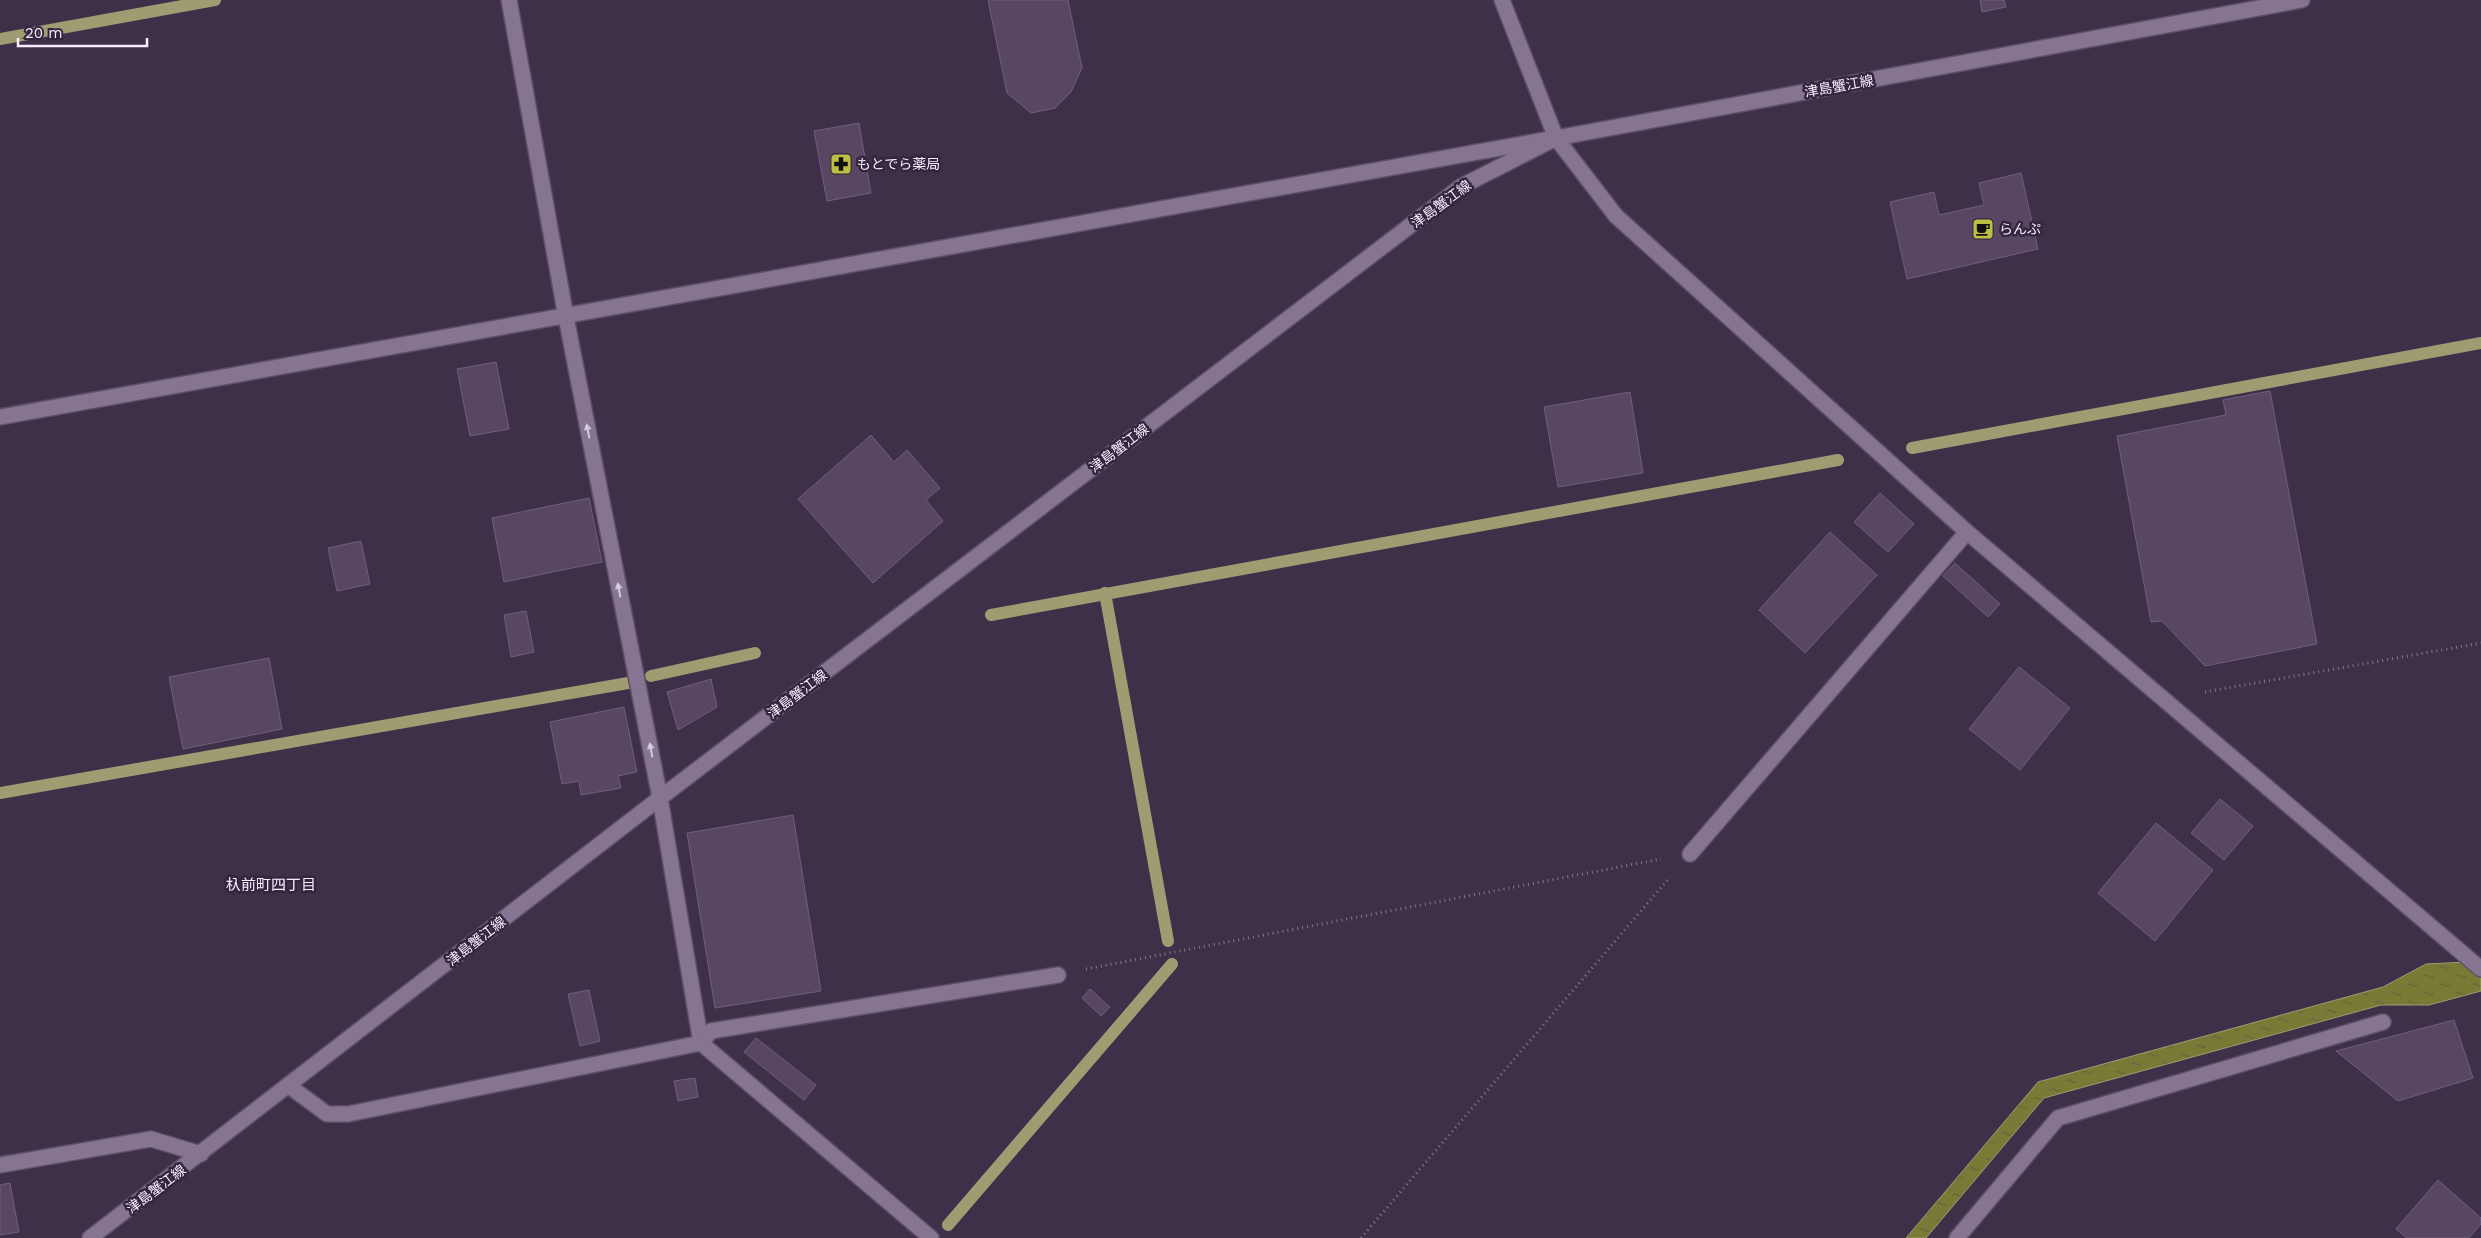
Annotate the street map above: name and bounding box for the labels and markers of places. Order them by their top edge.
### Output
pharmacy icon: もとでら薬局 [829,152,853,176]
place label: もとでら薬局 [857,156,940,172]
cafe icon: らんぷ [1971,217,1995,241]
place label: らんぷ [1999,221,2041,237]

